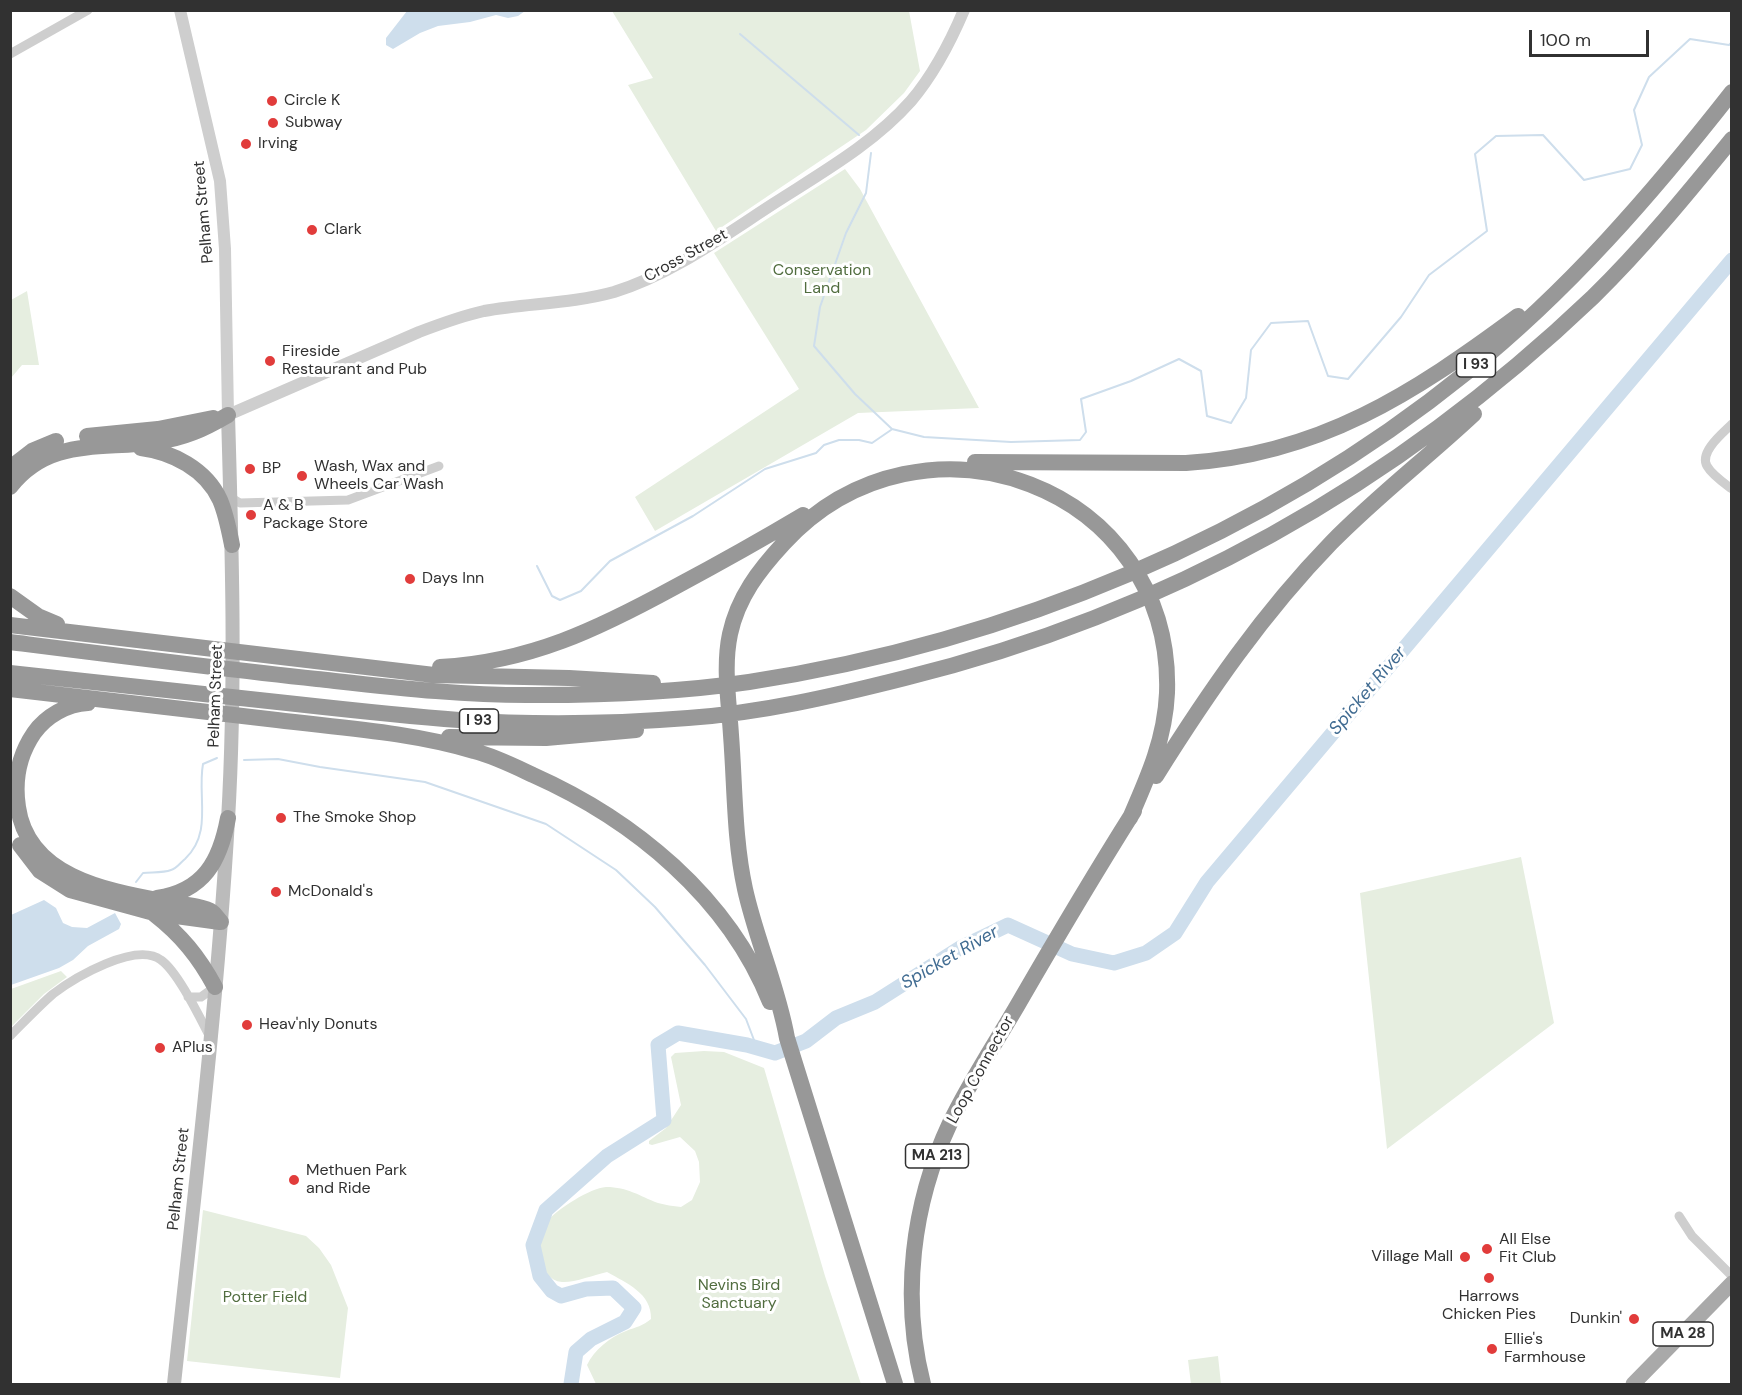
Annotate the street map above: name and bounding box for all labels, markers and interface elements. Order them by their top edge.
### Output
scale bar [1532,18,1652,56]
text: 100 m [1540,28,1591,52]
place label: Circle K [284,91,340,111]
marker: Circle K [265,94,279,108]
place label: Subway [285,113,342,133]
marker: Subway [266,116,280,130]
place label: Irving [258,134,298,154]
marker: Irving [239,137,253,151]
street label: Pelham Street [190,160,218,264]
place label: Clark [324,220,362,240]
marker: Clark [305,223,319,237]
street label: Cross Street [641,225,731,287]
park label: Conservation Land [773,261,871,299]
place label: Fireside Restaurant and Pub [282,342,427,380]
road number: I 93 [1456,353,1496,377]
marker: Fireside Restaurant and Pub [263,354,277,368]
place label: Wash, Wax and Wheels Car Wash [314,457,444,495]
place label: BP [262,459,281,479]
marker: BP [243,462,257,476]
marker: Wash, Wax and Wheels Car Wash [295,469,309,483]
place label: A & B Package Store [263,496,368,534]
marker: A & B Package Store [244,508,258,522]
place label: Days Inn [422,569,484,589]
marker: Days Inn [403,572,417,586]
water label: Spicket River [1325,642,1411,740]
street label: Pelham Street [205,644,227,748]
road number: I 93 [460,709,498,733]
place label: The Smoke Shop [293,808,416,828]
marker: The Smoke Shop [274,811,288,825]
place label: McDonald's [288,882,373,902]
marker: McDonald's [269,885,283,899]
water label: Spicket River [897,921,1003,995]
street label: Loop Connector [943,1013,1019,1127]
place label: Heav'nly Donuts [259,1015,377,1035]
marker: Heav'nly Donuts [240,1018,254,1032]
place label: APlus [172,1038,213,1058]
marker: APlus [153,1041,167,1055]
street label: Pelham Street [164,1127,194,1231]
road number: MA 213 [906,1144,968,1168]
place label: Methuen Park and Ride [306,1161,407,1199]
marker: Methuen Park and Ride [287,1173,301,1187]
place label: All Else Fit Club [1499,1230,1556,1268]
marker: All Else Fit Club [1480,1242,1494,1256]
place label: Village Mall [1371,1247,1453,1267]
marker: Village Mall [1458,1250,1472,1264]
marker: Harrows Chicken Pies [1482,1271,1496,1285]
park label: Nevins Bird Sanctuary [698,1276,780,1314]
place label: Harrows Chicken Pies [1442,1287,1536,1325]
park label: Potter Field [223,1288,307,1308]
place label: Dunkin' [1570,1309,1622,1329]
marker: Dunkin' [1627,1312,1641,1326]
road number: MA 28 [1653,1322,1713,1346]
place label: Ellie's Farmhouse [1504,1330,1586,1368]
marker: Ellie's Farmhouse [1485,1342,1499,1356]

